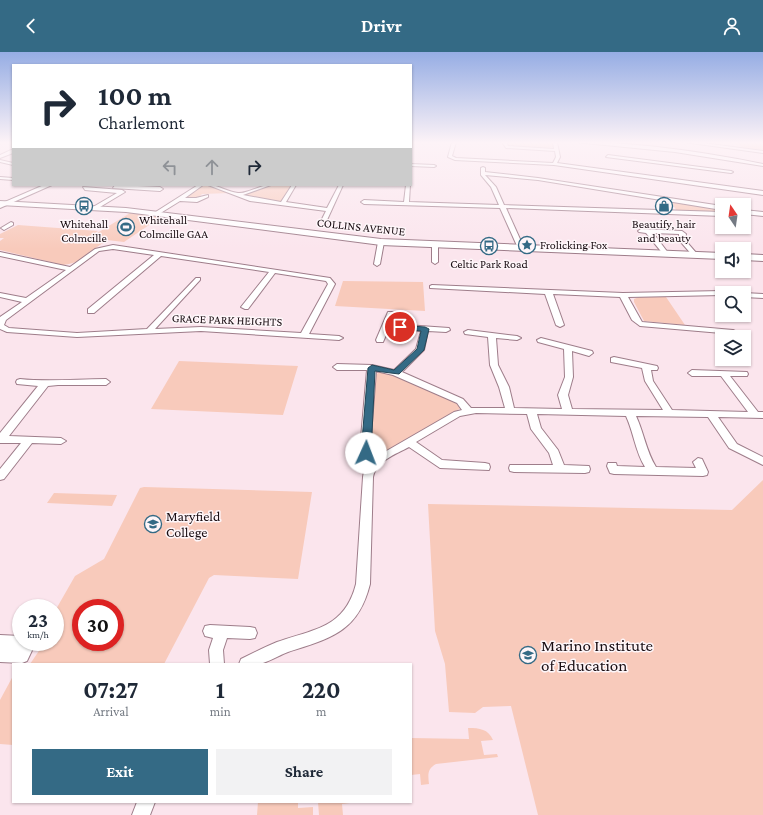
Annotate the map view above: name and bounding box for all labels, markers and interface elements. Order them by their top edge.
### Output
icon: back [20,15,42,37]
icon: person [721,15,743,37]
text: Drivr [361,16,402,36]
icon: right [32,80,84,132]
text: 100 m [98,80,172,111]
text: Charlemont [98,113,185,133]
icon: left [159,156,181,178]
icon: ahead [201,156,223,178]
icon: right [243,156,265,178]
bus stop icon: Whitehall Colmcille [74,196,94,216]
shop icon: Beautify, hair and beauty [654,196,674,216]
north arrow [715,198,751,234]
map controls [715,198,751,366]
place label: Whitehall Colmcille GAA [139,213,208,241]
street label: COLLINS AVENUE [316,215,406,239]
place label: Whitehall Colmcille [60,217,108,245]
sports icon: Whitehall Colmcille GAA [116,217,136,237]
place label: Beautify, hair and beauty [632,217,697,245]
place icon: Frolicking Fox [517,235,537,255]
bus stop icon: Celtic Park Road [479,236,499,256]
place label: Frolicking Fox [540,238,608,252]
button: sound [715,242,751,278]
place label: Celtic Park Road [450,257,529,271]
button: search [715,286,751,322]
pin [383,310,417,344]
street label: GRACE PARK HEIGHTS [172,311,283,329]
icon: arrive [389,316,411,338]
button: layers [715,330,751,366]
position arrow [345,432,387,474]
place label: Maryfield College [166,508,221,540]
school or university icon: Maryfield College [143,514,163,534]
speed limit sign: 30 [72,599,124,651]
text: 23 [28,609,48,631]
text: km/h [27,629,49,640]
place label: Marino Institute of Education [541,636,653,675]
school or university icon: Marino Institute of Education [518,645,538,665]
text: 07:27 [83,676,138,703]
text: 1 [216,676,225,703]
text: 220 [302,676,341,703]
text: Arrival [93,704,129,719]
text: min [210,704,231,719]
text: m [316,704,327,719]
button: Exit [32,749,208,795]
button: Share [216,749,392,795]

